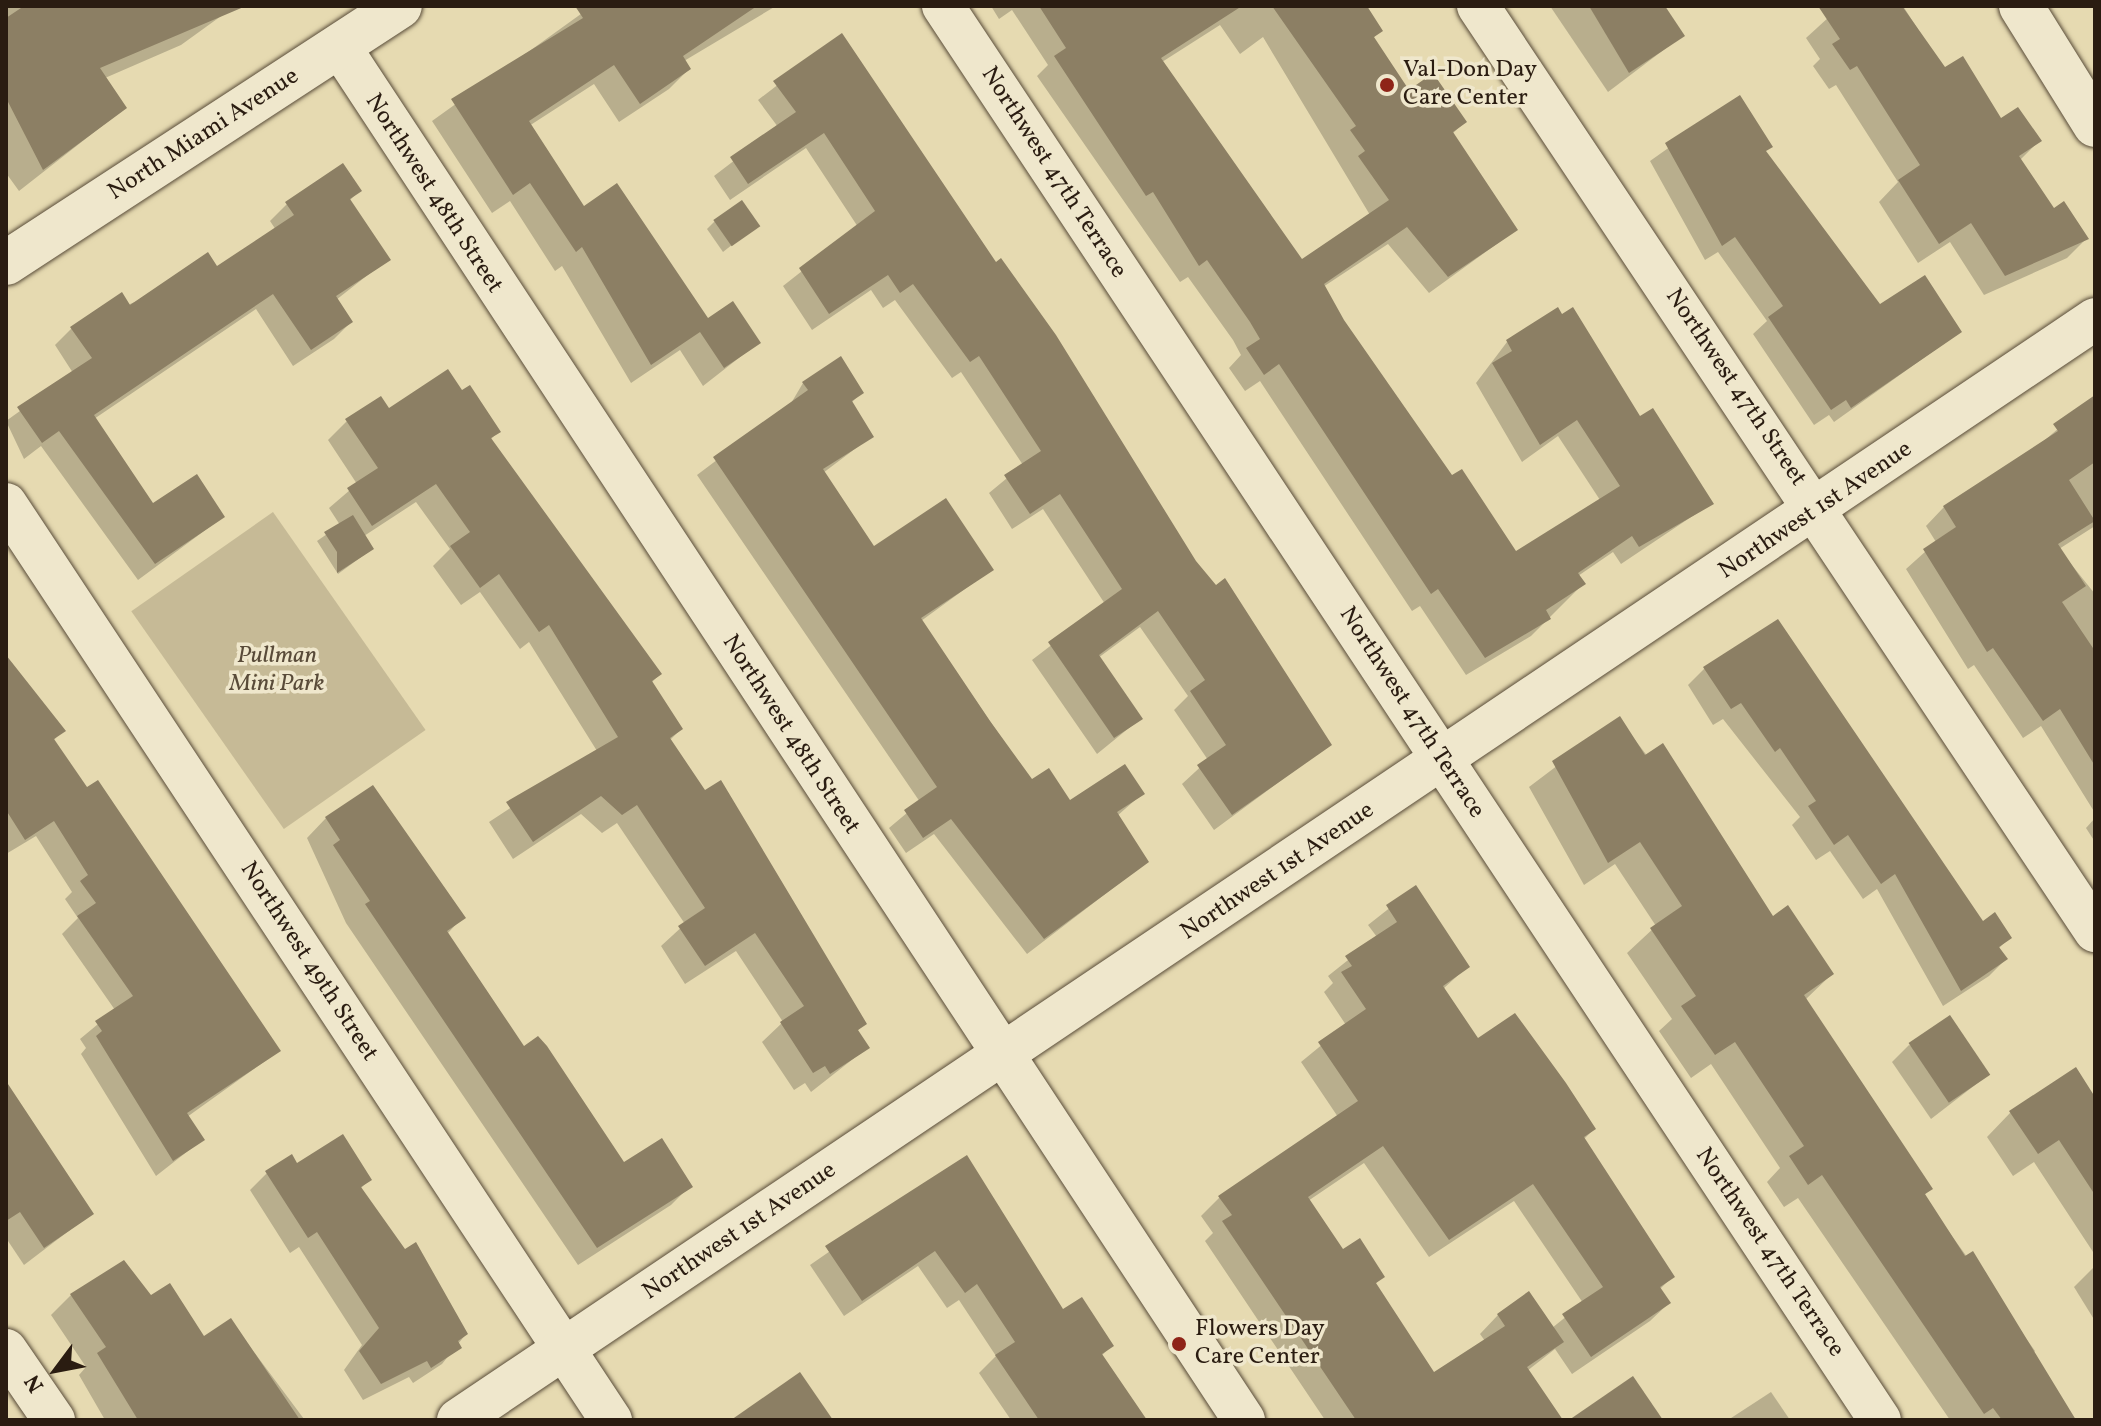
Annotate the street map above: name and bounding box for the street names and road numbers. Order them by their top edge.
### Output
street label: Northwest 47th Terrace [974,62,1132,284]
street label: North Miami Avenue [103,63,305,207]
street label: Northwest 48th Street [358,89,508,299]
street label: Northwest 47th Street [1658,284,1812,492]
street label: Northwest 1st Avenue [1714,436,1918,586]
street label: Northwest 47th Terrace [1332,602,1490,824]
street label: Northwest 48th Street [715,630,865,840]
street label: Northwest 1st Avenue [1176,797,1380,947]
street label: Northwest 49th Street [233,857,383,1067]
street label: Northwest 47th Terrace [1688,1143,1850,1363]
street label: Northwest 1st Avenue [638,1157,842,1307]

